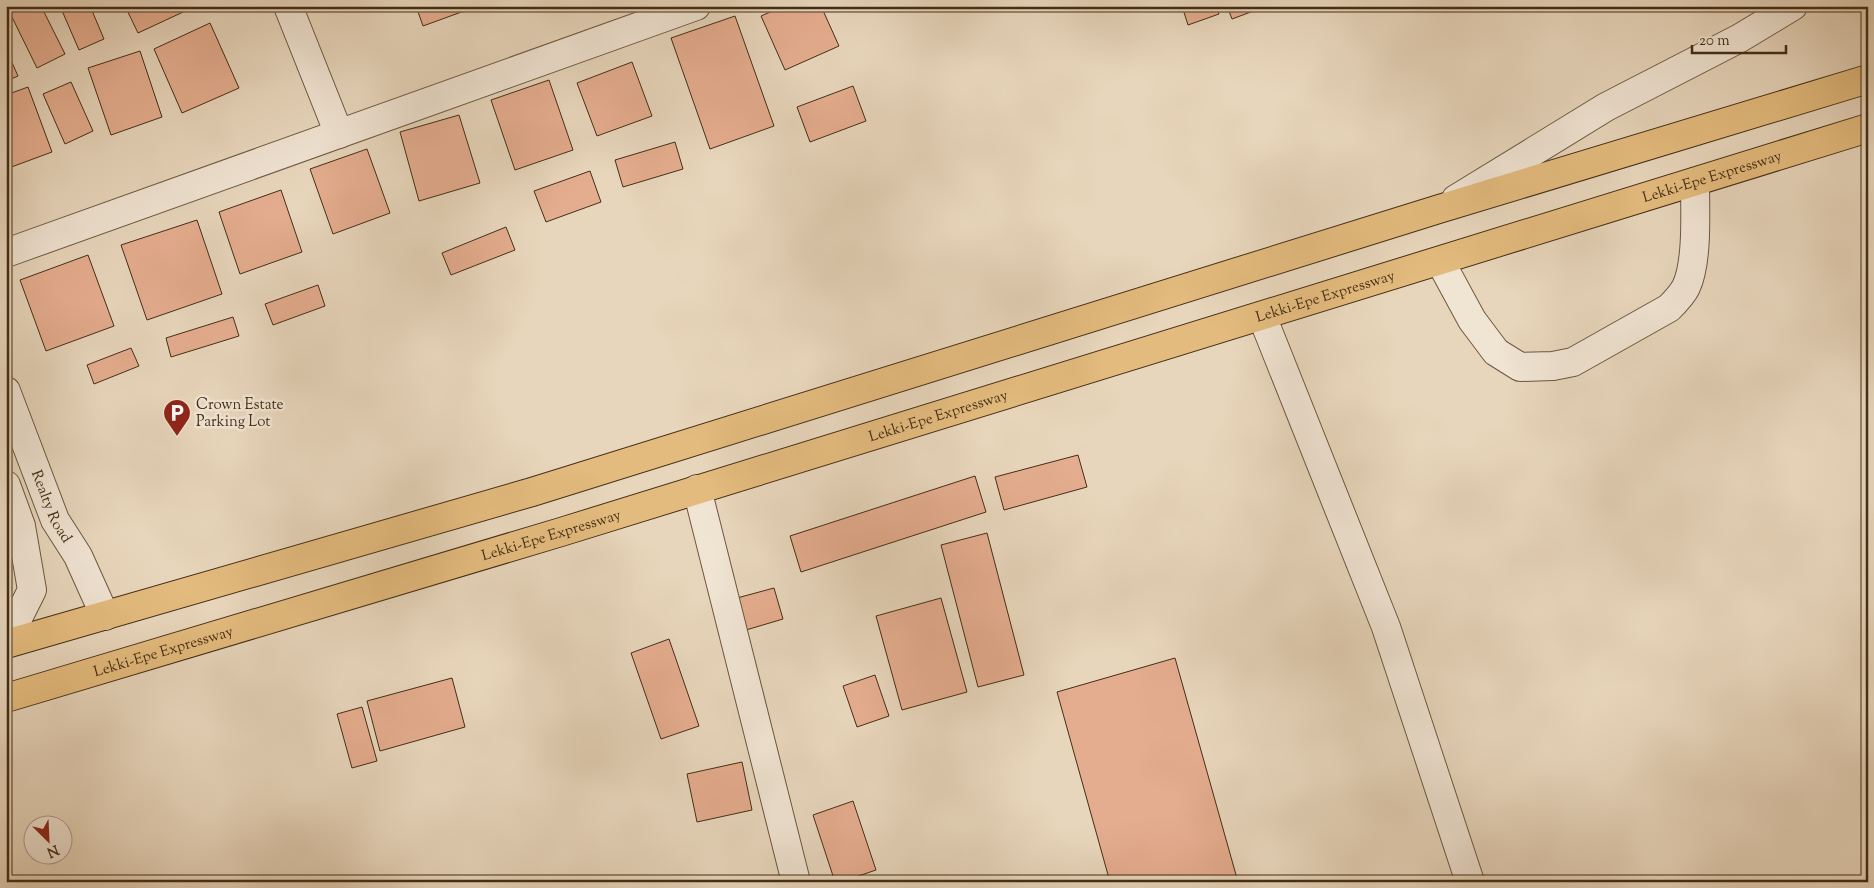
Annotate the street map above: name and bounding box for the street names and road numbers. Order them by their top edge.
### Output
street label: Lekki-Epe Expressway [1640,146,1785,209]
street label: Lekki-Epe Expressway [1253,266,1398,329]
street label: Lekki-Epe Expressway [866,385,1011,448]
street label: Realty Road [25,467,76,548]
street label: Lekki-Epe Expressway [479,505,624,567]
street label: Lekki-Epe Expressway [91,622,236,683]

